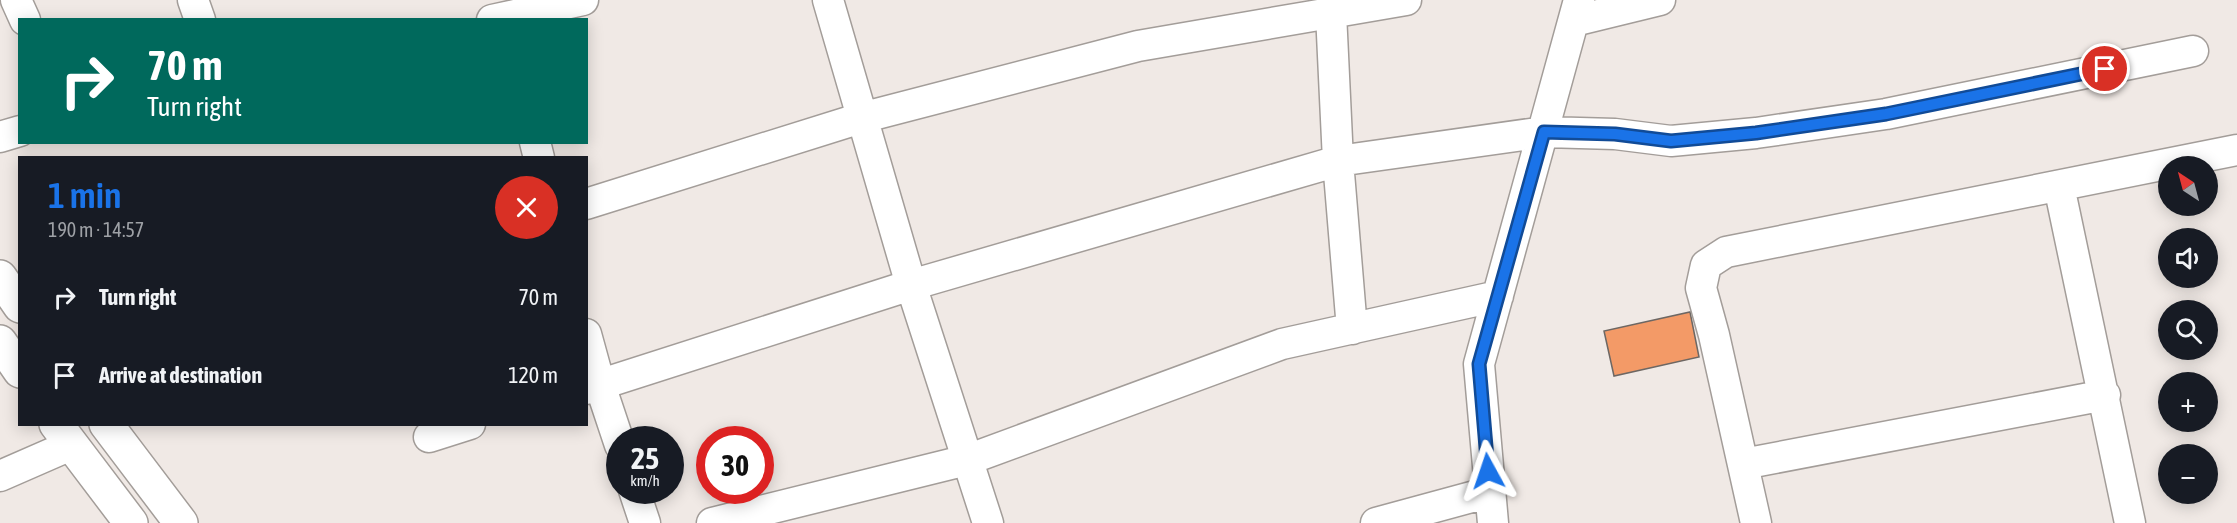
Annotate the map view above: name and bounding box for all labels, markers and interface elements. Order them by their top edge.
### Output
text: 70 m [147,41,222,89]
icon: right [48,42,126,120]
pin [2079,43,2130,94]
icon: arrive [2088,52,2121,85]
text: Turn right [147,91,242,122]
north arrow [2158,156,2218,216]
map controls [2158,156,2218,504]
text: 1 min [48,174,122,216]
button: close [495,176,558,239]
text: 190 m · 14:57 [48,218,144,241]
button: sound [2158,228,2218,288]
icon: right [48,281,81,314]
text: Turn right [99,284,176,310]
text: 70 m [518,284,558,310]
button: search [2158,300,2218,360]
icon: arrive [48,359,81,392]
text: Arrive at destination [99,362,262,388]
text: 120 m [508,362,558,388]
button: + [2158,372,2218,432]
speed limit sign: 30 [696,426,774,504]
position arrow [1456,439,1520,503]
text: 25 [631,441,659,475]
button: − [2158,444,2218,504]
text: km/h [630,472,660,489]

